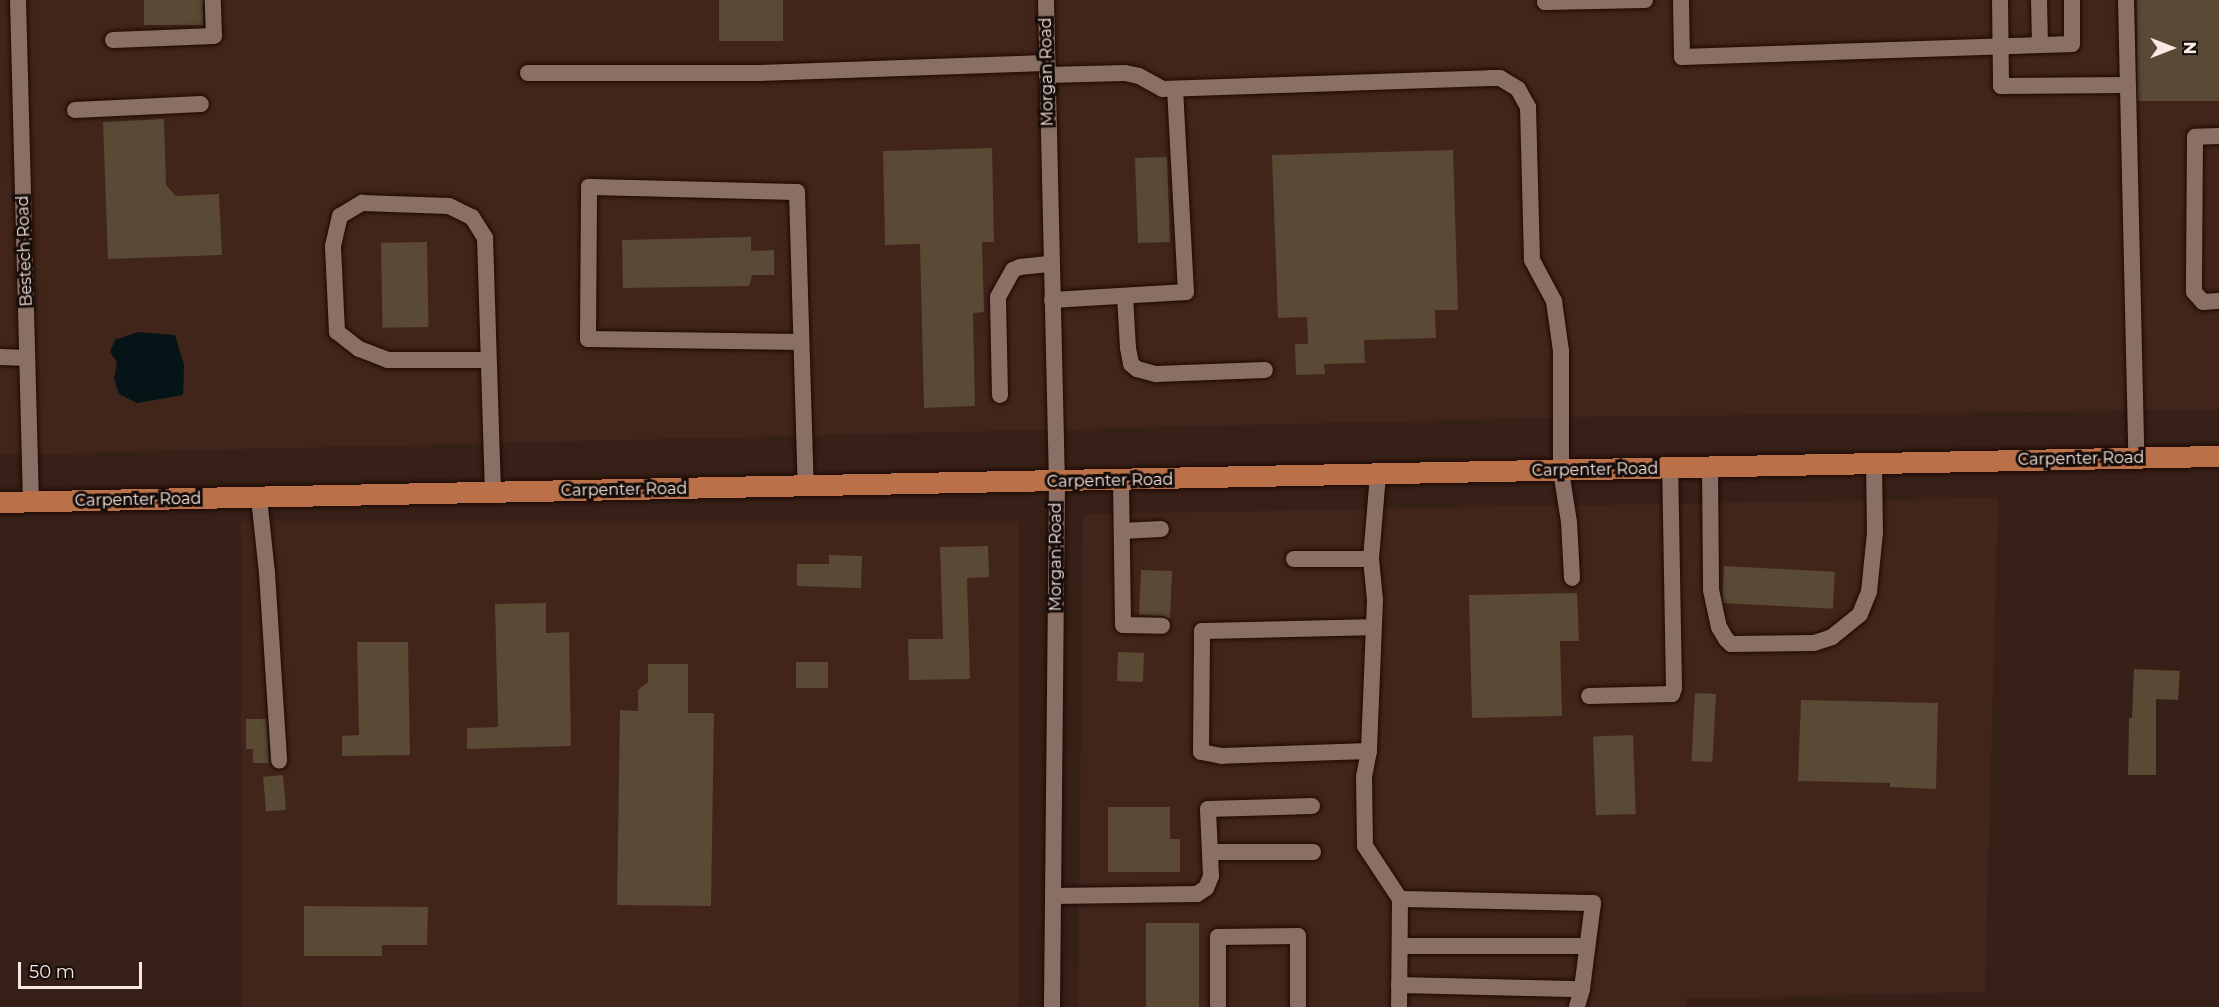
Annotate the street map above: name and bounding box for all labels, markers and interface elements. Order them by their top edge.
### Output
street label: Morgan Road [1036,17,1058,127]
north arrow [2141,18,2201,78]
text: N [2180,42,2199,54]
street label: Bestech Road [13,195,37,307]
street label: Carpenter Road [2018,448,2144,470]
street label: Carpenter Road [1532,459,1658,481]
street label: Carpenter Road [1047,470,1173,492]
street label: Carpenter Road [561,479,687,501]
street label: Carpenter Road [75,489,201,511]
street label: Morgan Road [1046,503,1066,611]
scale bar [21,950,146,988]
text: 50 m [29,961,75,983]

